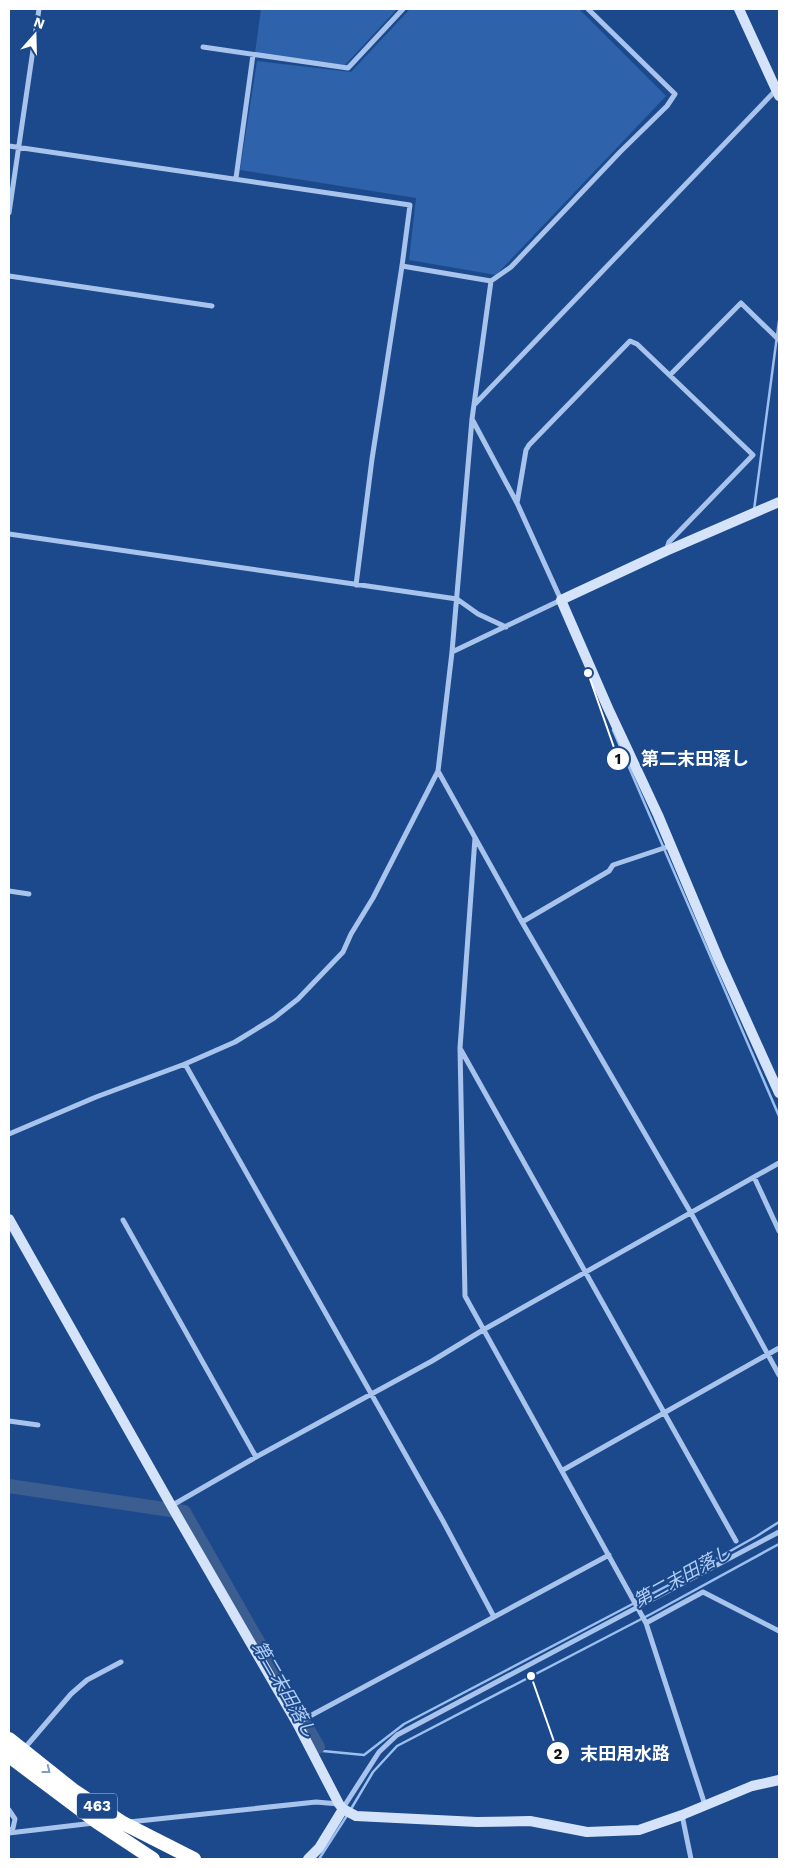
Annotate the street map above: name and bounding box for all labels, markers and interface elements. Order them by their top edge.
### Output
north arrow [10,10,60,60]
text: N [32,13,47,32]
callout: 第二末田落し [606,743,759,776]
text: 第二末田落し [641,748,749,769]
text: 1 [615,750,621,768]
water label: 第二末田落し [630,1541,734,1611]
water label: 第二末田落し [249,1637,321,1741]
callout: 末田用水路 [545,1737,680,1770]
text: 末田用水路 [580,1743,670,1764]
text: 2 [554,1745,563,1763]
one-way arrow [41,1764,50,1772]
road number: 463 [77,1794,117,1818]

